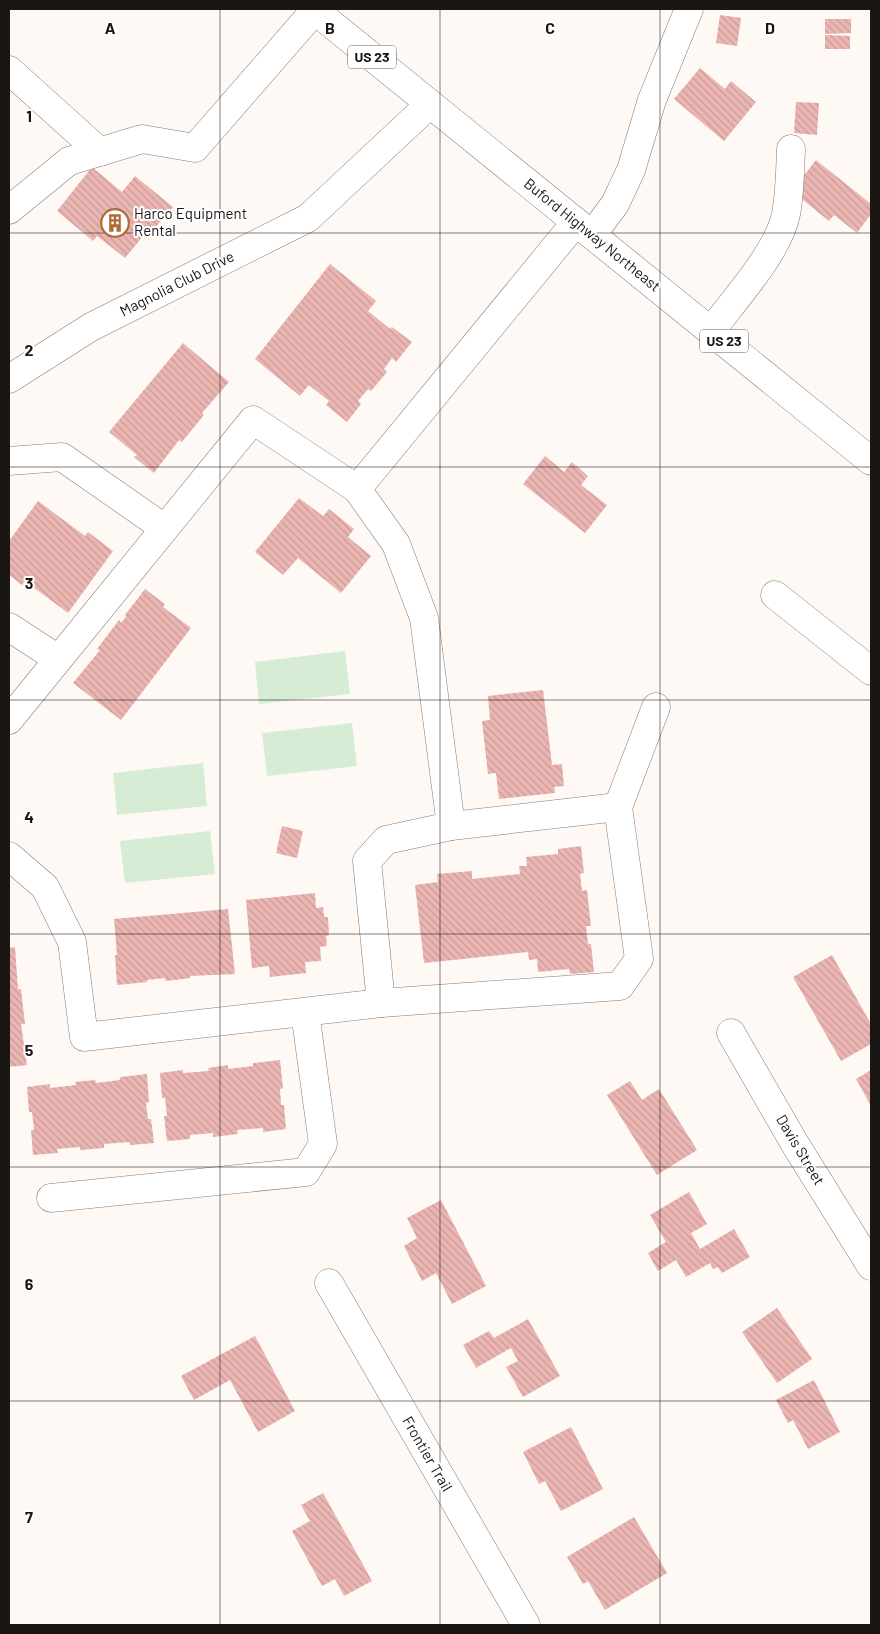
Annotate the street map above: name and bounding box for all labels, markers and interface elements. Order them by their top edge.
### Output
text: A [105,18,116,37]
text: B [325,18,335,37]
text: C [545,18,555,37]
text: D [765,18,775,37]
road number: US 23 [348,46,396,68]
text: 1 [26,106,32,125]
street label: Buford Highway Northeast [521,174,664,295]
place label: Harco Equipment Rental [134,204,247,239]
building icon: Harco Equipment Rental [100,208,130,238]
street label: Magnolia Club Drive [116,247,237,320]
road number: US 23 [700,330,748,352]
text: 2 [25,340,34,359]
text: 3 [25,573,33,592]
text: 4 [24,807,34,826]
text: 5 [25,1040,34,1059]
street label: Davis Street [773,1111,829,1188]
text: 6 [25,1274,34,1293]
street label: Frontier Trail [399,1413,457,1494]
text: 7 [25,1507,33,1526]

